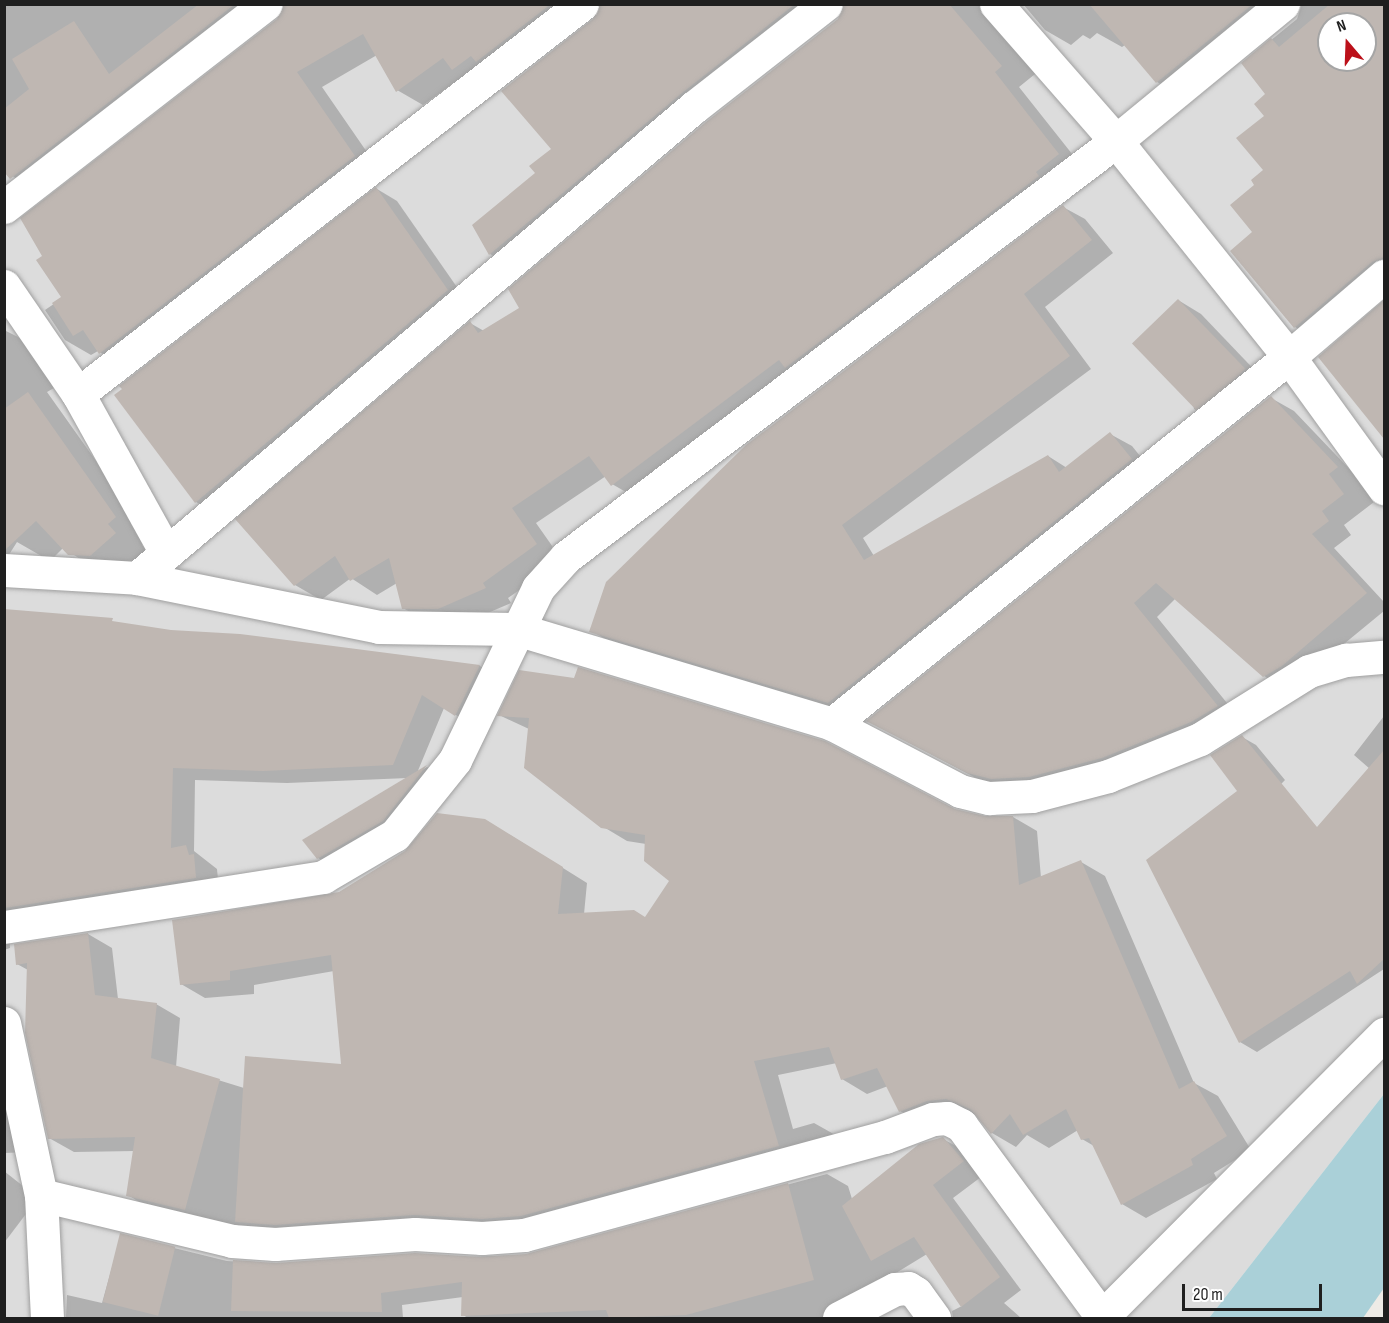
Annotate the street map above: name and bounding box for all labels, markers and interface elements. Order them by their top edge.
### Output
north arrow [1317,12,1377,72]
text: N [1334,16,1349,37]
scale bar [1185,1272,1324,1310]
text: 20 m [1193,1284,1223,1305]

